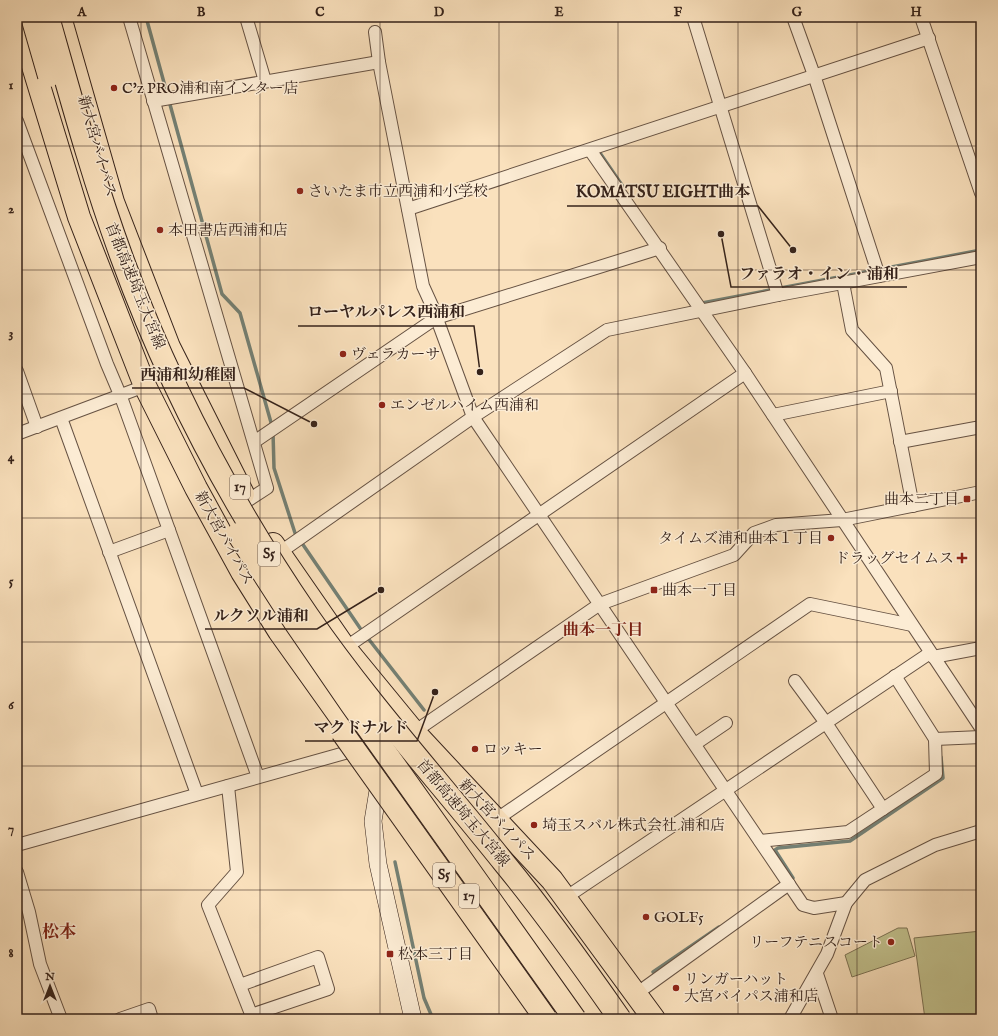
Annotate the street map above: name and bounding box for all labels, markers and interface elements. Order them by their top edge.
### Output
text: A [77,4,88,21]
text: B [197,4,206,21]
text: C [315,4,325,21]
text: D [434,4,445,21]
text: E [554,4,564,21]
text: F [674,4,683,21]
text: G [792,4,803,21]
text: H [910,4,922,21]
text: 1 [9,77,14,94]
place label: C'z PRO浦和南インター店 [122,79,299,98]
marker: C'z PRO浦和南インター店 [109,83,119,93]
street label: 新大宮バイパス [73,93,121,199]
callout: KOMATSU EIGHT曲本 [567,178,758,206]
place label: さいたま市立西浦和小学校 [308,182,488,201]
text: KOMATSU EIGHT曲本 [576,183,750,203]
marker: さいたま市立西浦和小学校 [295,186,305,196]
text: 2 [8,201,14,218]
street label: 首都高速埼玉大宮線 [101,220,169,352]
place label: 本田書店西浦和店 [168,221,288,240]
marker: 本田書店西浦和店 [155,225,165,235]
callout: ファラオ・イン・浦和 [731,259,907,287]
text: ファラオ・イン・浦和 [739,265,899,285]
callout: ローヤルパレス西浦和 [298,298,474,326]
text: ローヤルパレス西浦和 [307,303,465,323]
text: 3 [9,325,14,342]
place label: ヴェラカーサ [351,345,440,364]
marker: ヴェラカーサ [338,349,348,359]
callout: 西浦和幼稚園 [132,360,244,388]
text: 西浦和幼稚園 [140,366,236,386]
place label: エンゼルハイム西浦和 [390,396,539,415]
marker: エンゼルハイム西浦和 [377,400,387,410]
text: 4 [8,449,15,466]
road number: 17 [230,475,250,499]
street label: 新大宮バイパス [190,488,258,588]
place label: 曲本二丁目 [884,490,959,509]
marker: 曲本二丁目 [962,494,972,504]
place label: タイムズ浦和曲本１丁目 [658,529,823,548]
marker: タイムズ浦和曲本１丁目 [826,533,836,543]
road number: S5 [258,542,280,566]
place label: ドラッグセイムス [835,549,954,568]
marker: ドラッグセイムス [957,553,967,563]
text: 5 [9,573,14,590]
place label: 曲本一丁目 [662,581,737,600]
marker: 曲本一丁目 [649,585,659,595]
callout: ルクソル浦和 [205,601,317,629]
text: ルクソル浦和 [213,607,309,627]
district label: 曲本一丁目 [563,621,643,641]
text: 6 [8,697,14,714]
callout: マクドナルド [305,713,417,741]
text: マクドナルド [313,719,409,739]
place label: ロッキー [483,740,543,759]
marker: ロッキー [470,744,480,754]
street label: 首都高速埼玉大宮線 [412,755,514,871]
street label: 新大宮バイパス [454,775,540,865]
place label: 埼玉スバル株式会社 浦和店 [542,816,725,835]
marker: 埼玉スバル株式会社 浦和店 [529,820,539,830]
text: 7 [8,821,14,838]
road number: S5 [433,863,455,887]
road number: 17 [459,884,479,908]
place label: GOLF5 [654,908,704,927]
marker: GOLF5 [641,912,651,922]
district label: 松本 [42,922,76,943]
place label: リーフテニスコート [749,933,883,952]
marker: リーフテニスコート [886,937,896,947]
text: 8 [8,945,14,962]
place label: 松本三丁目 [398,945,473,964]
marker: 松本三丁目 [385,949,395,959]
north arrow [30,966,70,1006]
text: N [44,970,55,984]
place label: リンガーハット 大宮バイパス浦和店 [684,970,819,1006]
marker: リンガーハット 大宮バイパス浦和店 [671,983,681,993]

